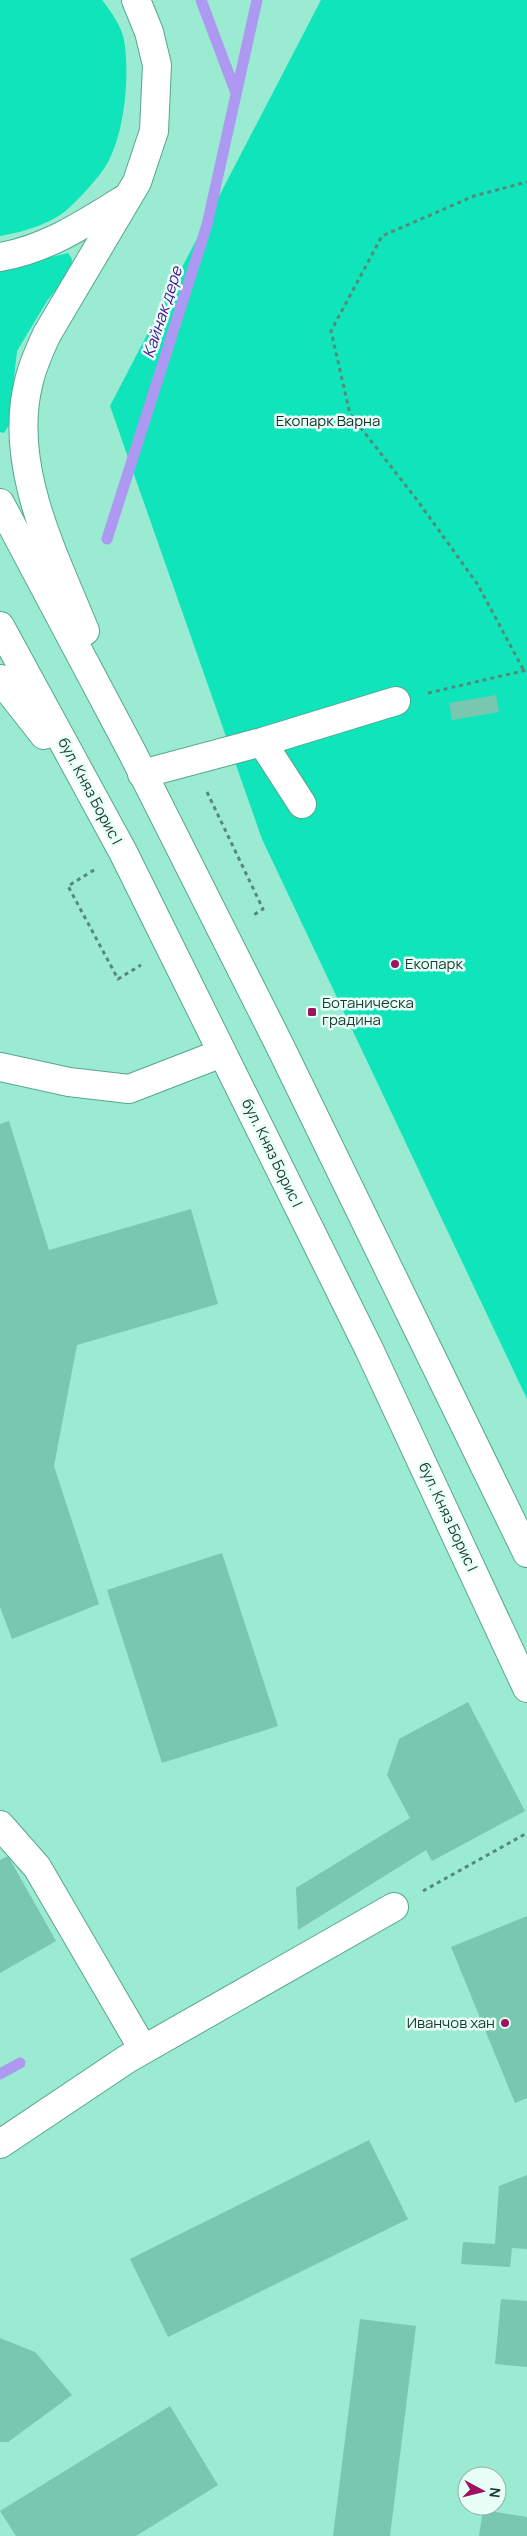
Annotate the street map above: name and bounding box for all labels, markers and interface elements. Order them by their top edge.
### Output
water label: Кайнак дере [137,262,188,360]
park label: Екопарк Варна [276,410,380,431]
street label: бул. Княз Борис I [53,734,127,848]
place label: Екопарк [405,953,463,974]
marker: Екопарк [389,958,401,970]
place label: Ботаническа градина [322,992,414,1030]
marker: Ботаническа градина [306,1006,318,1018]
street label: бул. Княз Борис I [237,1095,308,1211]
street label: бул. Княз Борис I [414,1459,483,1575]
place label: Иванчов хан [407,2012,495,2033]
marker: Иванчов хан [499,2017,511,2029]
north arrow [457,2466,507,2516]
text: N [485,2486,505,2499]

